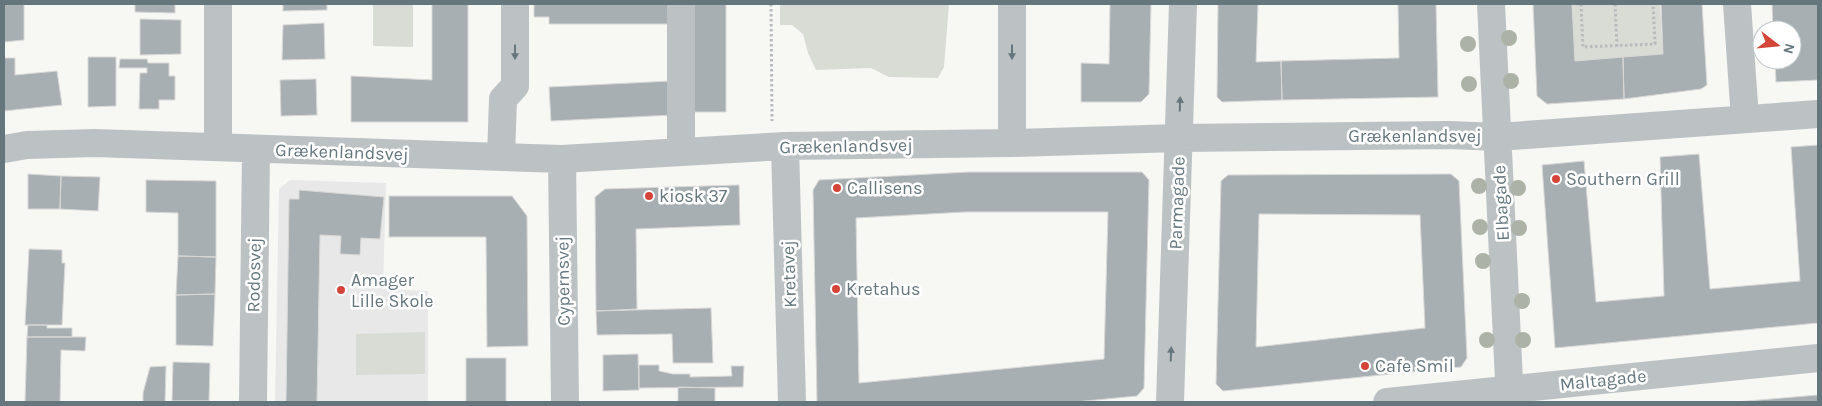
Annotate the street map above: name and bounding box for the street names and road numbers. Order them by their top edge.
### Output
street label: Grækenlandsvej [1348,125,1482,147]
street label: Grækenlandsvej [779,134,913,158]
street label: Grækenlandsvej [275,139,409,165]
street label: Parmagade [1164,156,1190,250]
street label: Elbagade [1488,165,1514,241]
street label: Cypernsvej [551,236,575,326]
street label: Rodosvej [242,237,266,313]
street label: Kretavej [777,240,801,308]
street label: Maltagade [1559,365,1647,395]

